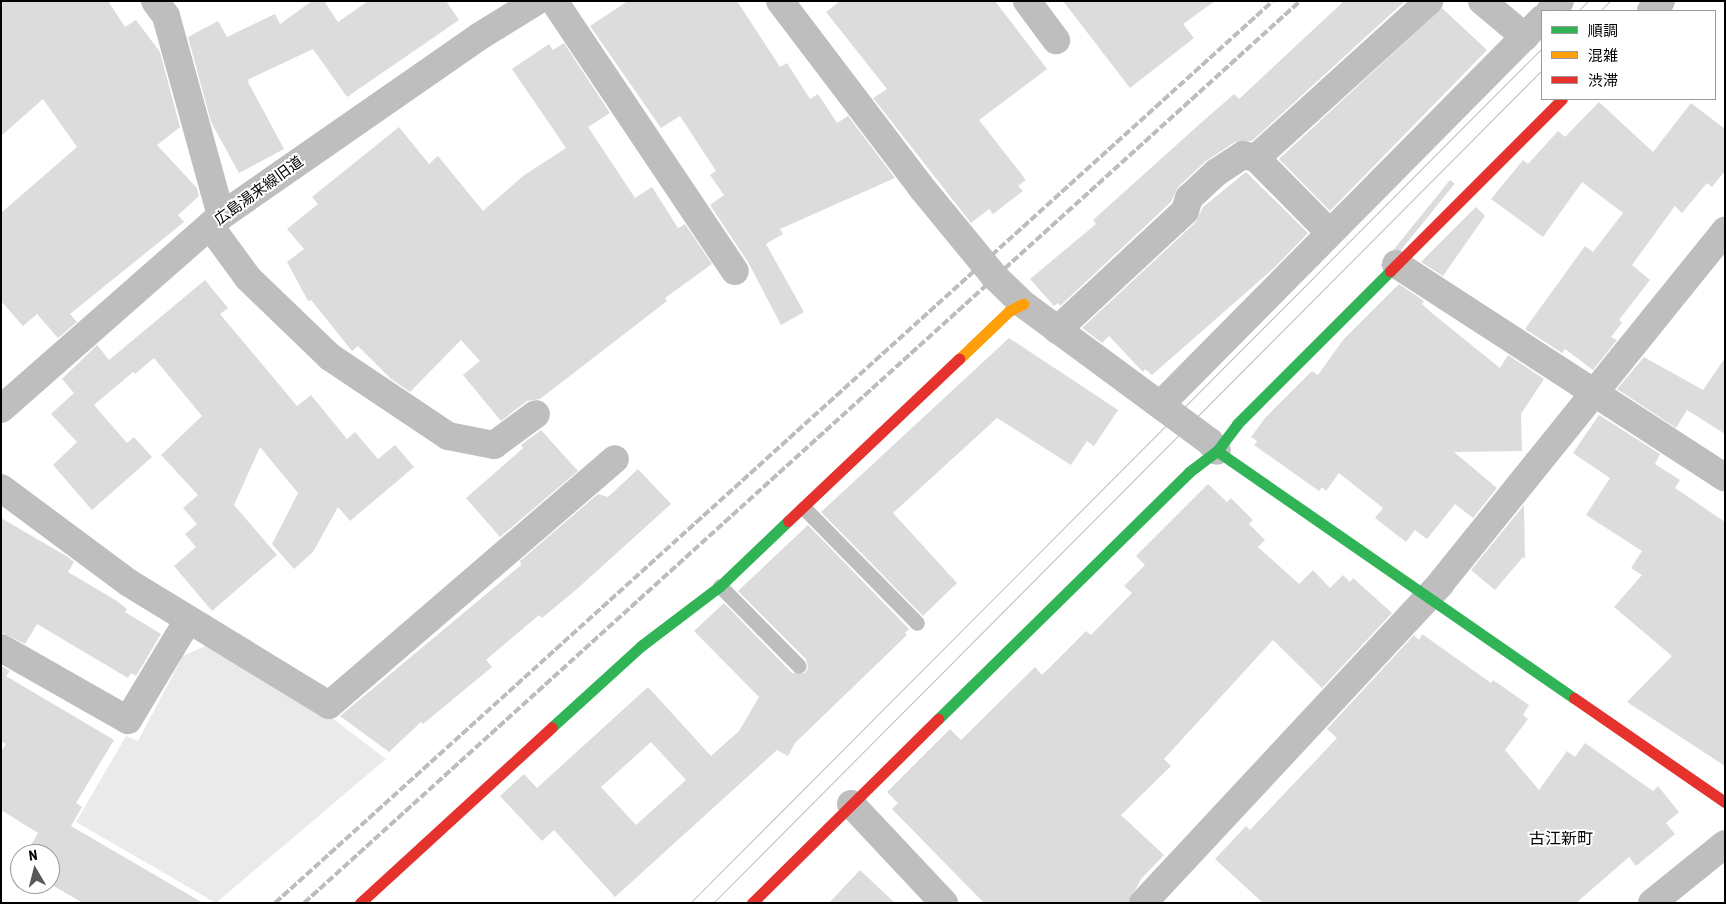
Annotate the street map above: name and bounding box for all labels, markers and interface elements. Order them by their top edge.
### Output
legend [1541,10,1716,100]
text: 順調 [1588,22,1618,40]
text: 混雑 [1588,47,1618,65]
text: 渋滞 [1588,72,1618,90]
street label: 広島湯来線旧道 [211,153,307,229]
district label: 古江新町 [1529,829,1593,849]
north arrow [10,844,60,894]
text: N [28,847,38,864]

